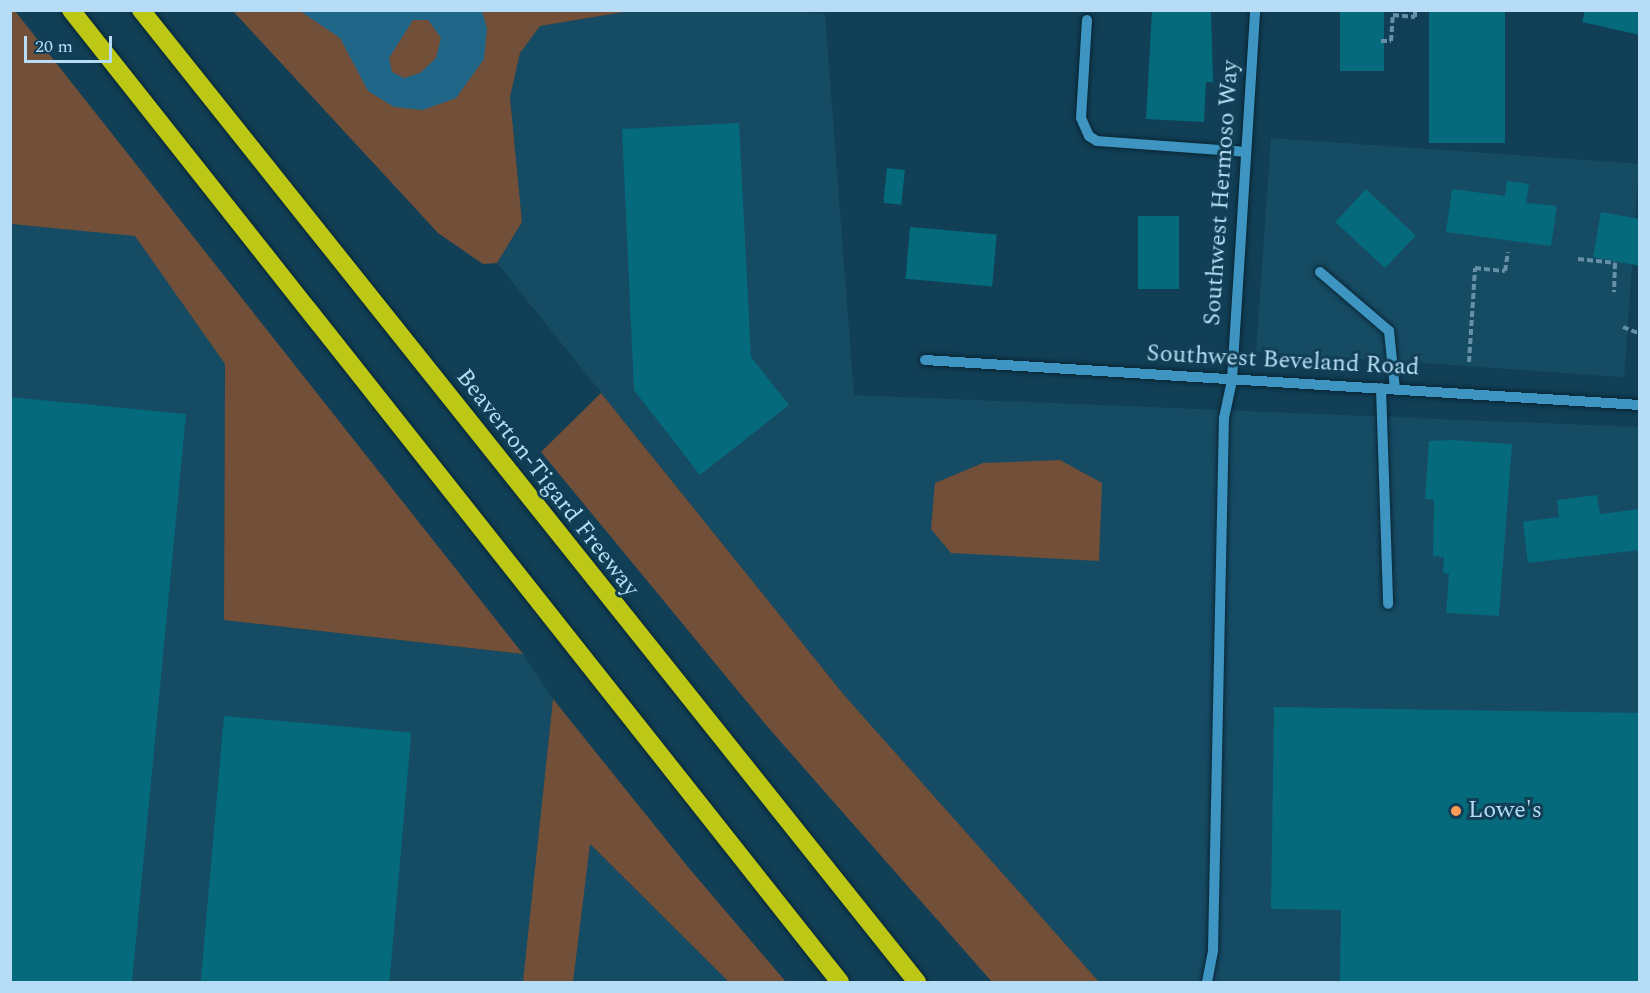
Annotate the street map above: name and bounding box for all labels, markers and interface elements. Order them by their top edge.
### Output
scale bar [27,24,116,62]
text: 20 m [35,33,73,60]
street label: Southwest Hermoso Way [1198,59,1246,327]
street label: Southwest Beveland Road [1146,339,1420,383]
street label: Beaverton-Tigard Freeway [449,363,645,603]
place label: Lowe's [1468,797,1542,825]
marker: Lowe's [1449,804,1463,818]

